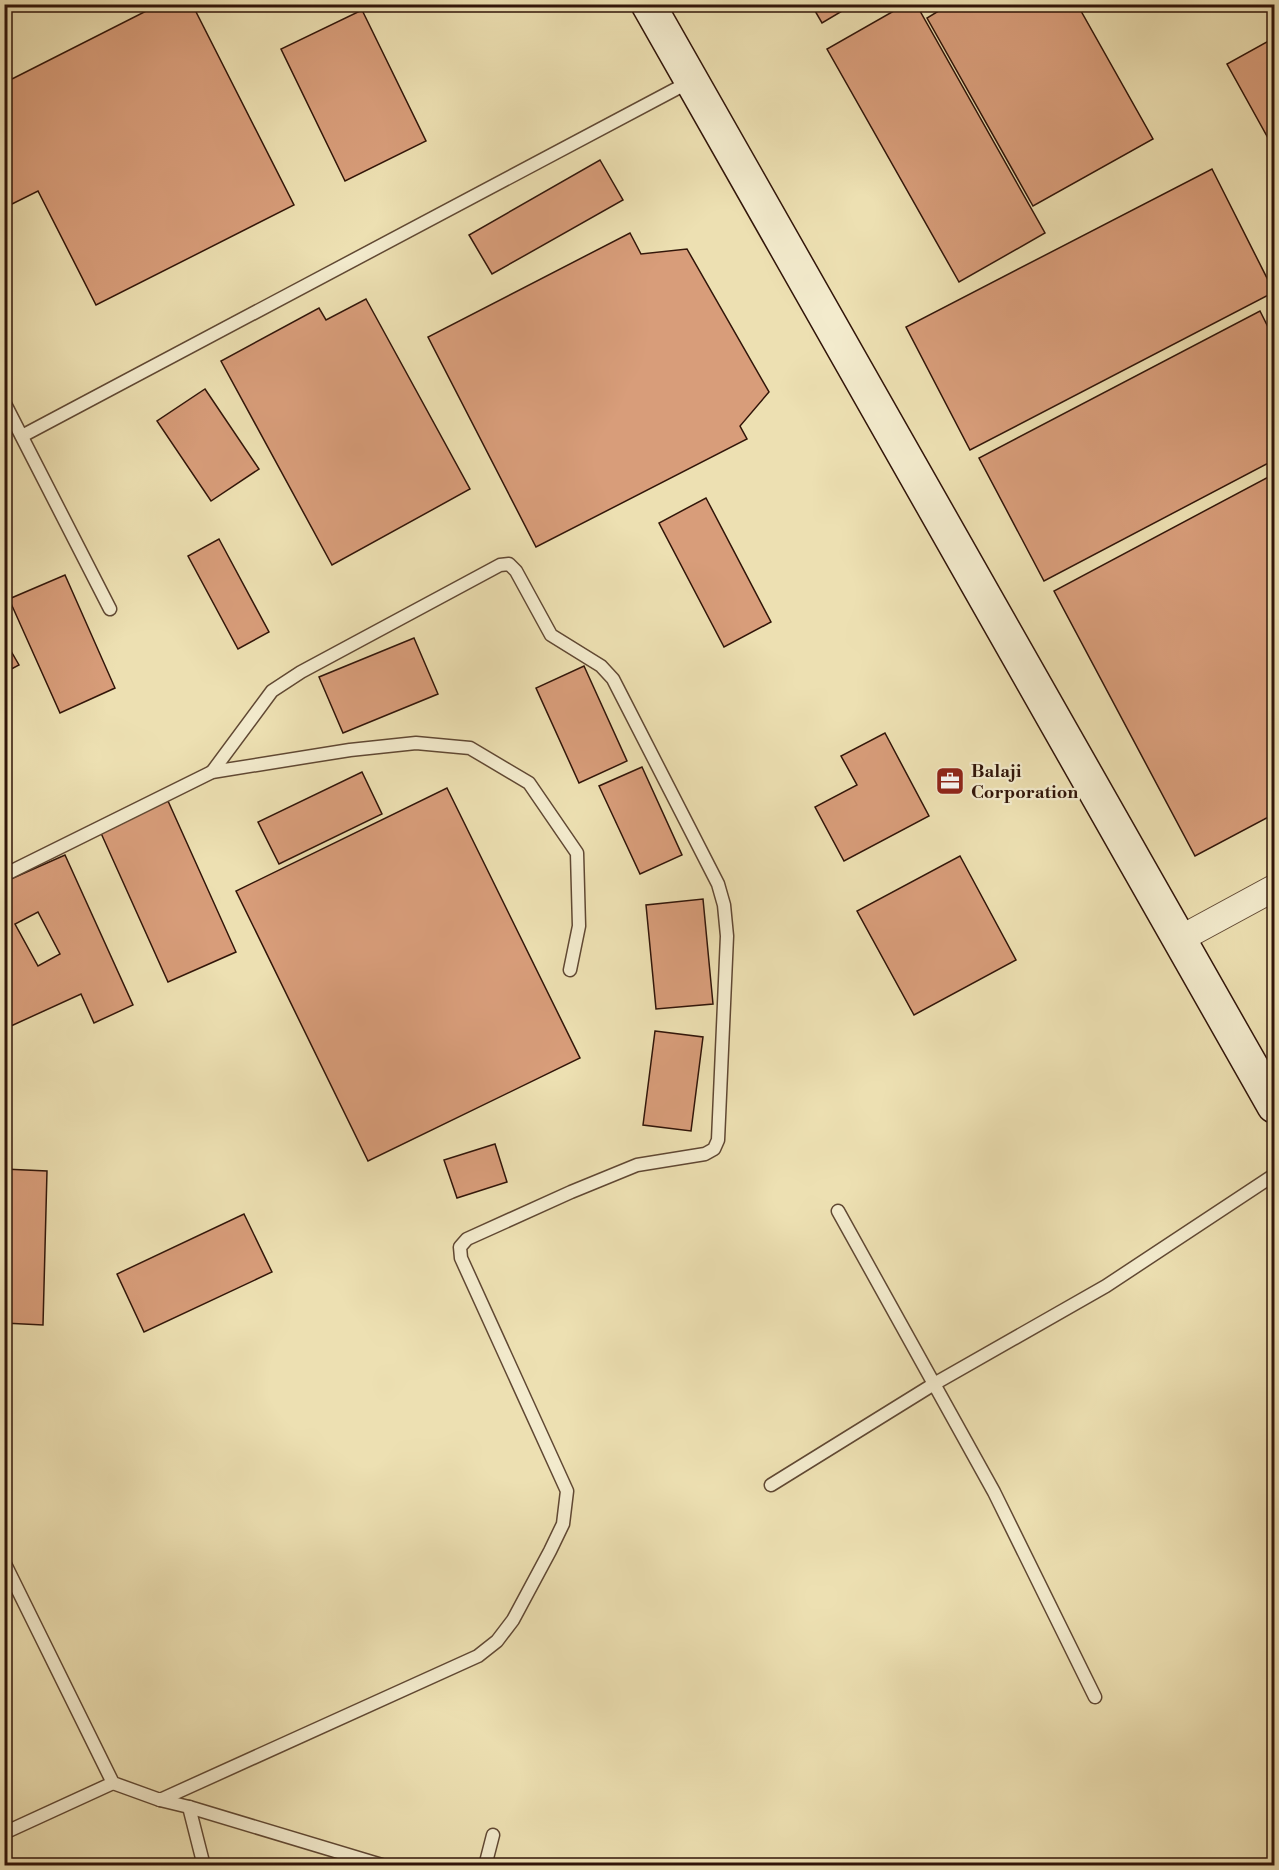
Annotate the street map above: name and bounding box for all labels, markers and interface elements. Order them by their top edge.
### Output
place label: Balaji Corporation [971,760,1078,804]
office icon: Balaji Corporation [934,765,966,797]

